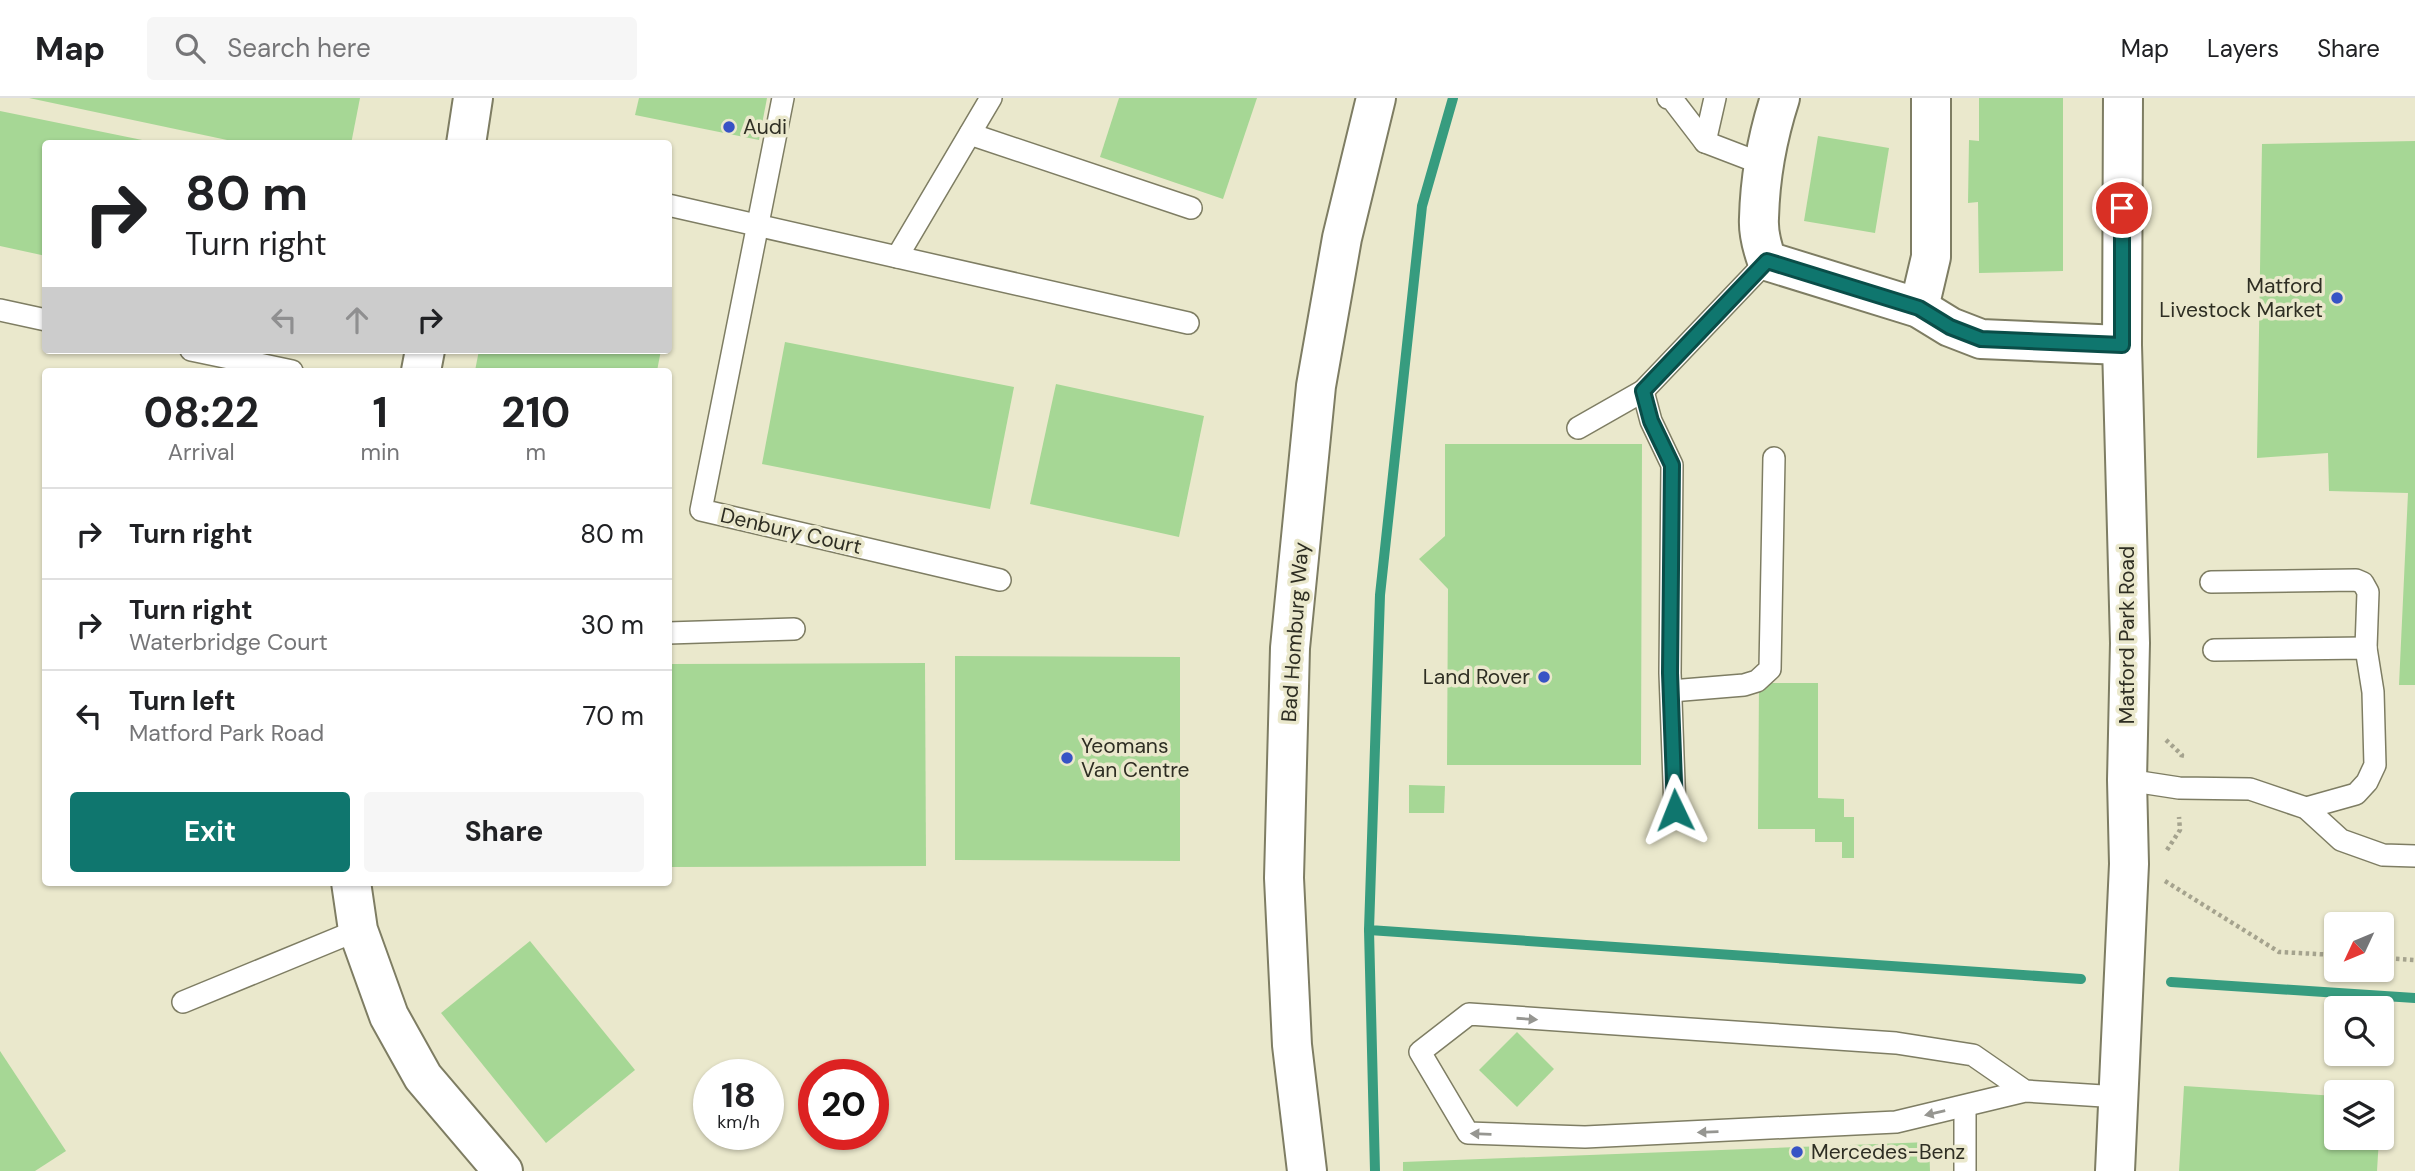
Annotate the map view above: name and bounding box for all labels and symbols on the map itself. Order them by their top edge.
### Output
place label: Audi [743,113,787,141]
marker: Audi [721,119,737,135]
pin [2092,178,2152,238]
place label: Matford Livestock Market [2159,272,2323,324]
marker: Matford Livestock Market [2329,290,2345,306]
street label: Denbury Court [718,501,864,561]
street label: Bad Homburg Way [1275,541,1315,723]
street label: Matford Park Road [2113,546,2141,724]
place label: Land Rover [1423,663,1530,691]
marker: Land Rover [1536,669,1552,685]
place label: Yeomans Van Centre [1081,732,1190,784]
marker: Yeomans Van Centre [1059,750,1075,766]
position arrow [1638,773,1712,847]
north arrow [2324,912,2394,982]
one-way arrow [1516,1014,1538,1025]
speed limit sign: 20 [798,1059,889,1150]
one-way arrow [1924,1108,1946,1119]
one-way arrow [1697,1126,1719,1137]
one-way arrow [1470,1128,1492,1139]
place label: Mercedes-Benz [1811,1138,1965,1166]
marker: Mercedes-Benz [1789,1144,1805,1160]

